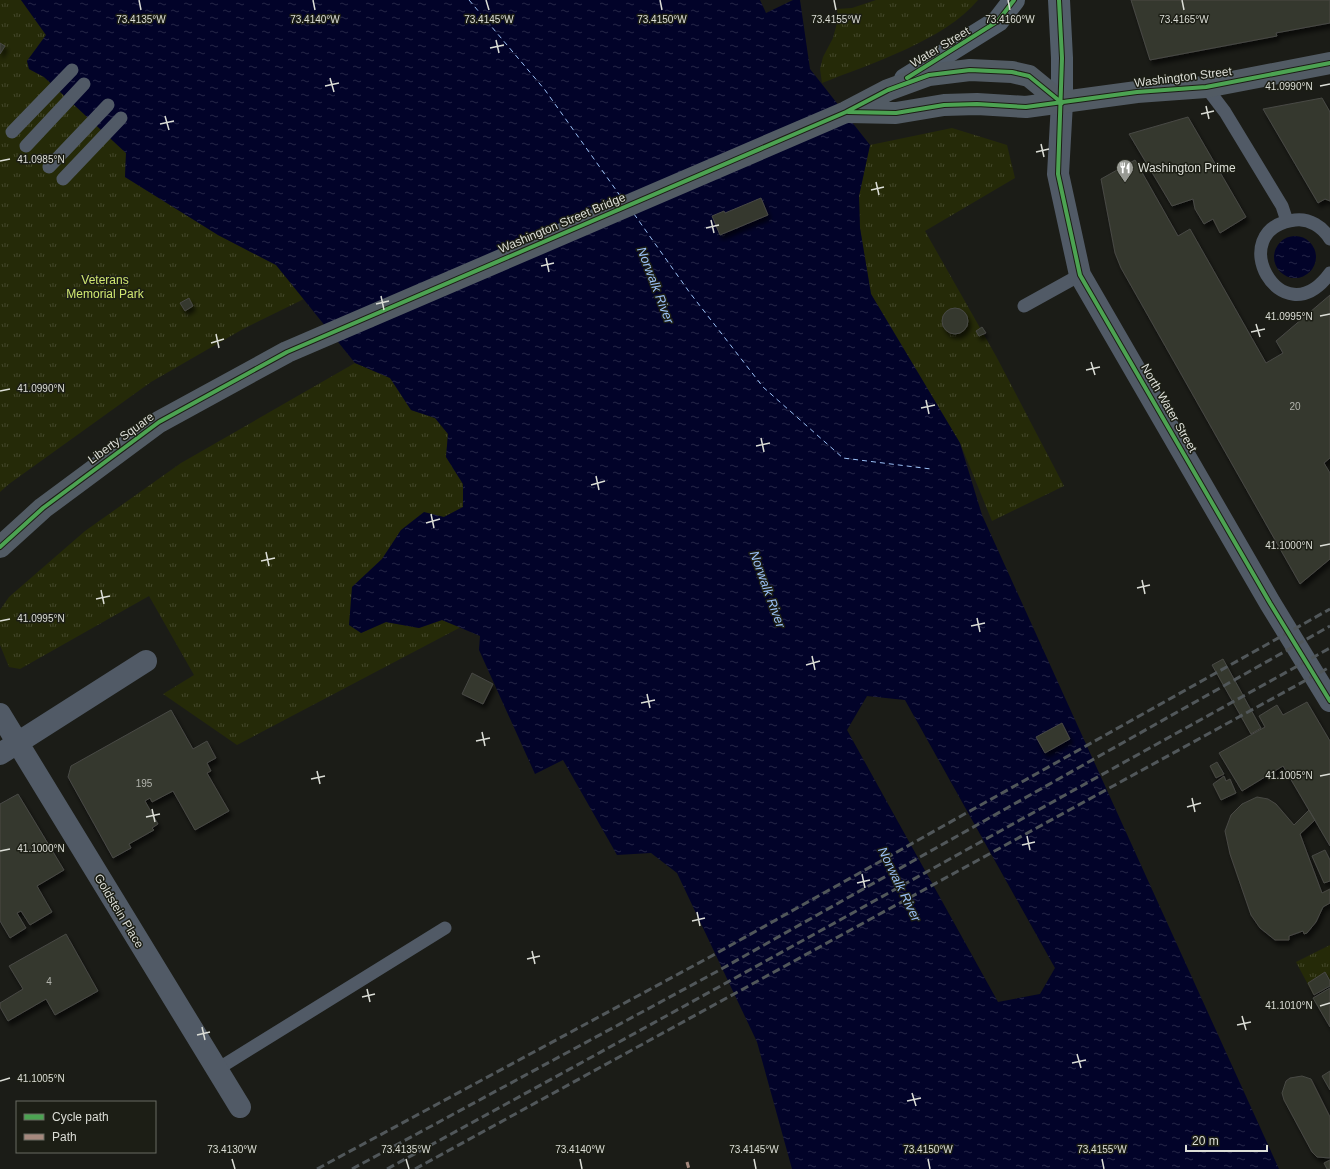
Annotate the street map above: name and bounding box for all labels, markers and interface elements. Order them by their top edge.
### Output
text: 73.4135°W [116,14,166,25]
text: 73.4140°W [290,14,340,25]
text: 73.4145°W [464,14,514,25]
text: 73.4150°W [637,14,687,25]
text: 73.4155°W [811,14,861,25]
text: 73.4160°W [985,14,1035,25]
text: 73.4165°W [1159,14,1209,25]
street label: Water Street [908,23,973,70]
street label: Washington Street [1133,64,1233,90]
text: 41.0990°N [1265,81,1313,92]
text: 41.0985°N [17,154,65,165]
restaurant icon: Washington Prime [1115,158,1135,183]
place label: Washington Prime [1138,161,1236,175]
street label: Washington Street Bridge [497,190,628,256]
water label: Norwalk River [634,245,677,326]
park label: Veterans Memorial Park [66,273,145,301]
text: 41.0995°N [1265,311,1313,322]
street label: North Water Street [1138,361,1200,455]
text: 41.0990°N [17,383,65,394]
house number: 20 [1289,401,1301,412]
street label: Liberty Square [85,409,157,467]
text: 41.1000°N [1265,540,1313,551]
water label: Norwalk River [747,549,789,630]
text: 41.0995°N [17,613,65,624]
text: 41.1005°N [1265,770,1313,781]
house number: 195 [136,778,153,789]
text: 41.1000°N [17,843,65,854]
water label: Norwalk River [875,845,924,924]
street label: Goldstein Place [91,871,147,951]
house number: 4 [46,976,52,987]
text: 41.1010°N [1265,1000,1313,1011]
text: 41.1005°N [17,1073,65,1084]
legend [16,1101,156,1153]
text: Cycle path [52,1110,109,1124]
scale bar [1186,1127,1267,1153]
text: Path [52,1130,77,1144]
text: 20 m [1192,1134,1219,1148]
text: 73.4130°W [207,1144,257,1155]
text: 73.4135°W [381,1144,431,1155]
text: 73.4140°W [555,1144,605,1155]
text: 73.4145°W [729,1144,779,1155]
text: 73.4150°W [903,1144,953,1155]
text: 73.4155°W [1077,1144,1127,1155]

